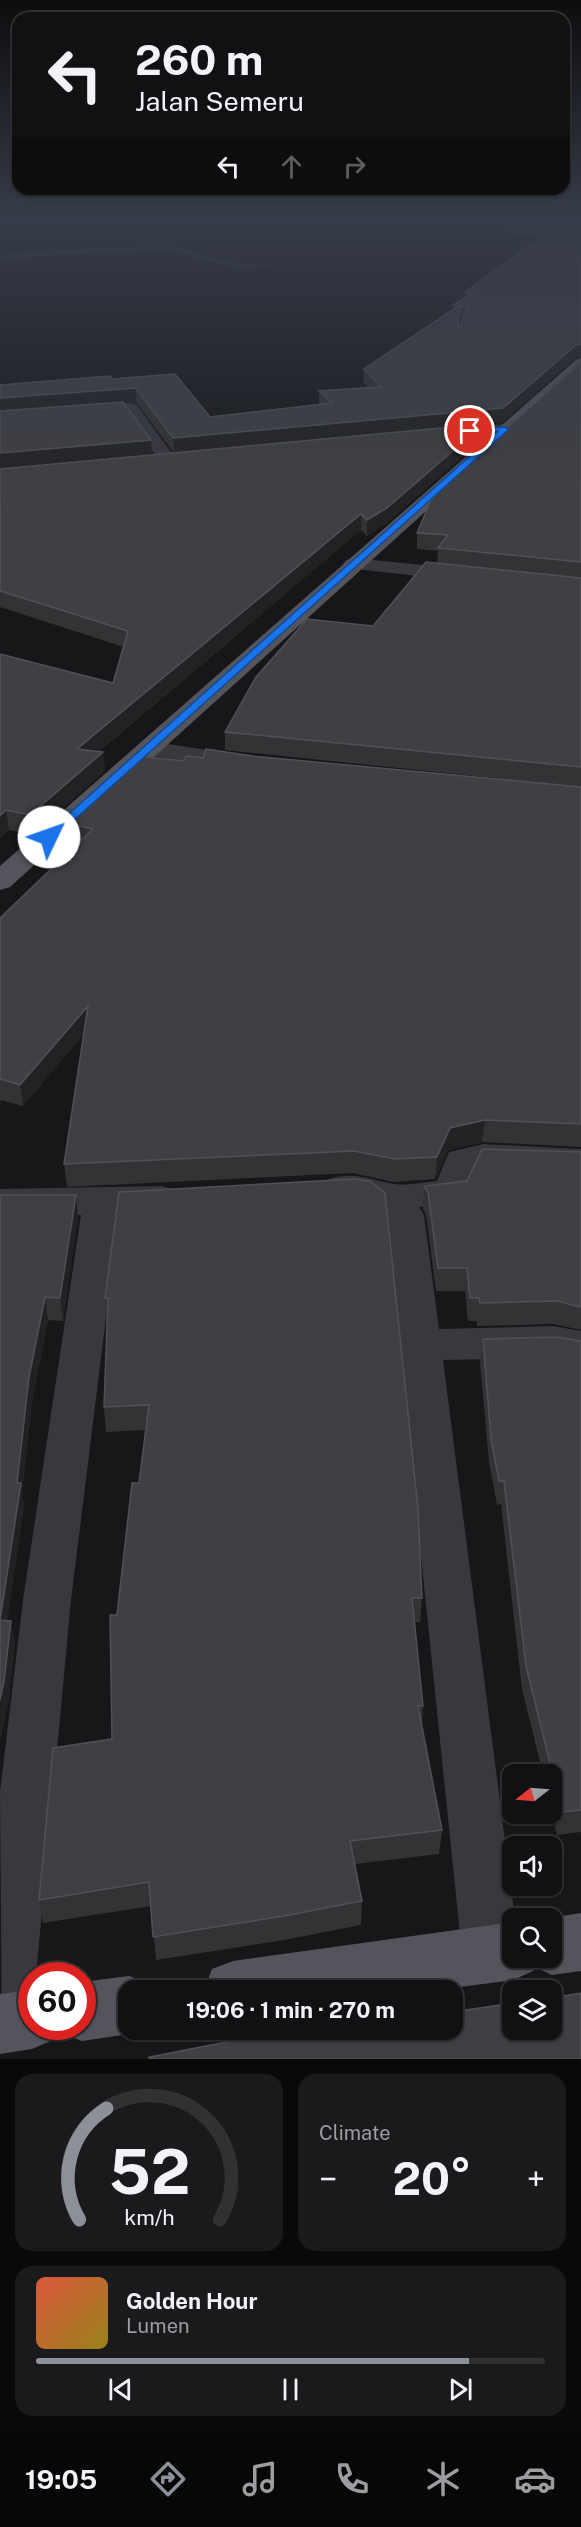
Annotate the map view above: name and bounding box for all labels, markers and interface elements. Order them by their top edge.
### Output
text: 260 m [135,35,263,84]
icon: left [36,36,114,114]
text: Jalan Semeru [135,85,304,117]
icon: left [212,150,245,183]
icon: ahead [275,150,308,183]
icon: right [338,150,371,183]
pin [444,405,495,456]
icon: arrive [453,414,486,447]
position arrow [17,805,81,869]
north arrow [502,1764,562,1824]
map controls [502,1764,562,2040]
button: sound [502,1836,562,1896]
button: search [502,1908,562,1968]
speed limit sign: 60 [18,1962,96,2040]
button: layers [502,1980,562,2040]
text: 19:06 · 1 min · 270 m [186,1997,395,2023]
text: Climate [319,2121,391,2145]
text: 52 [108,2135,190,2208]
text: 20° [393,2152,471,2205]
text: − [319,2160,337,2198]
text: + [527,2160,545,2198]
text: km/h [124,2205,174,2230]
text: Golden Hour [126,2288,257,2314]
text: Lumen [126,2314,190,2338]
icon: previous [104,2373,137,2406]
icon: pause [274,2373,307,2406]
icon: next [444,2373,477,2406]
icon: directions [147,2458,189,2500]
icon: music [239,2458,281,2500]
icon: phone [331,2458,373,2500]
icon: climate [422,2458,464,2500]
icon: car [514,2458,556,2500]
text: 19:05 [25,2463,97,2495]

